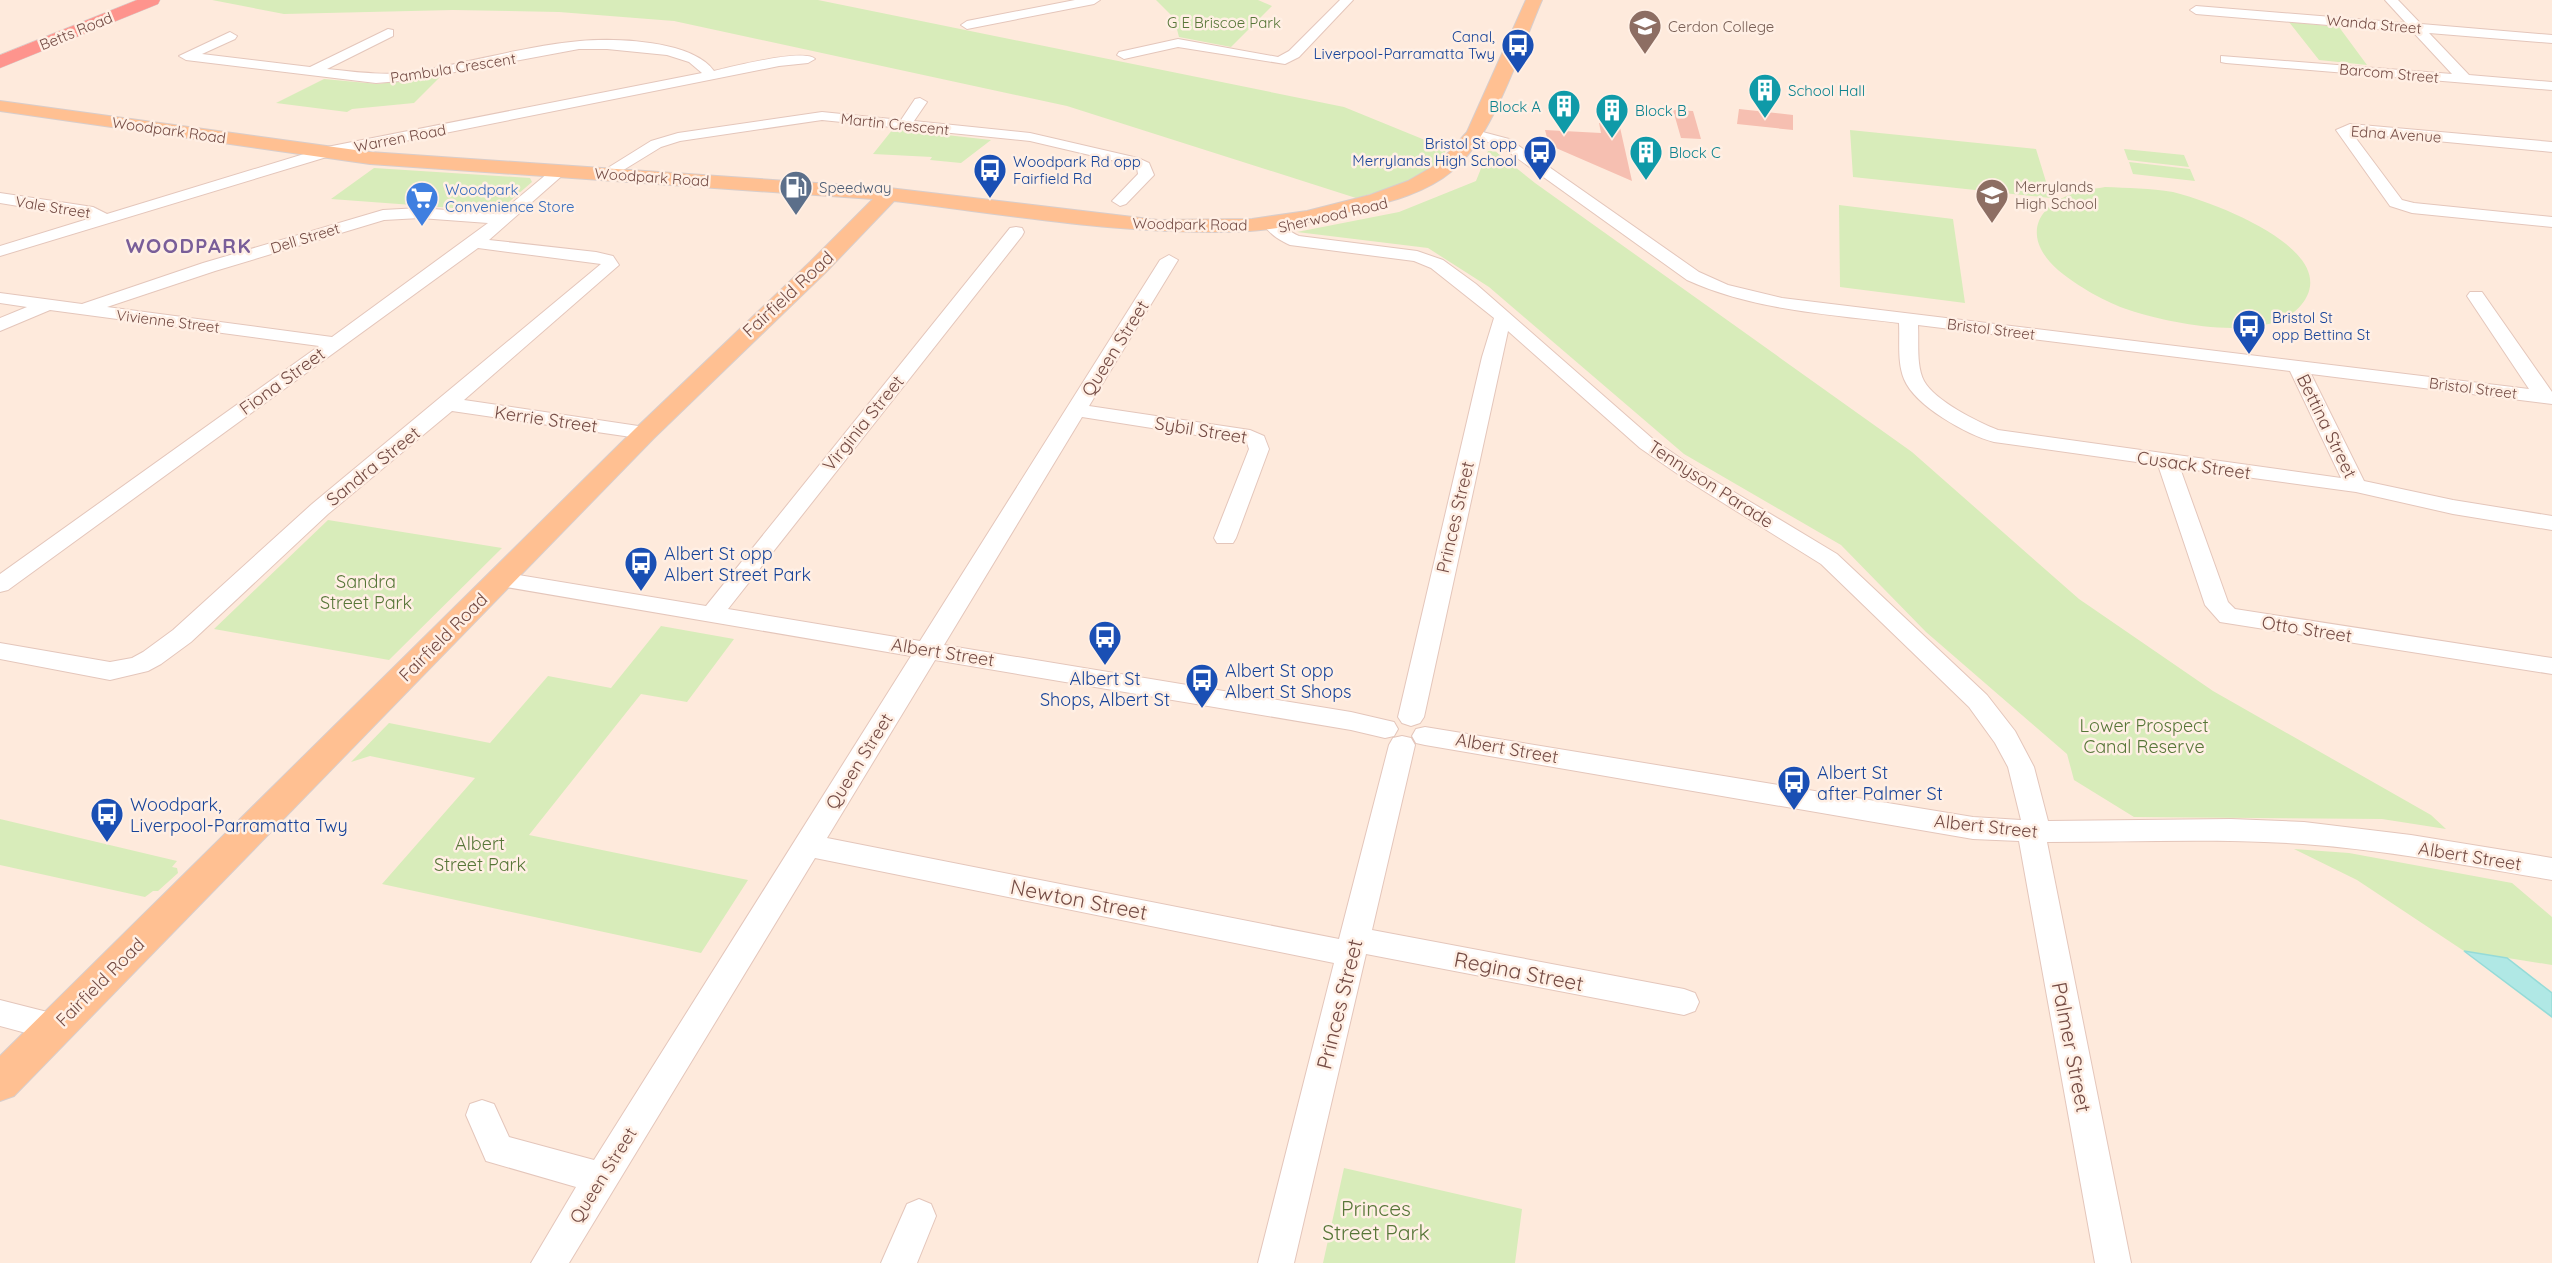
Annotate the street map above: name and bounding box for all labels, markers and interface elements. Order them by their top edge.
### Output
street label: Betts Road [37,8,115,54]
school or university icon: Cerdon College [1627,8,1663,55]
street label: Wanda Street [2326,10,2422,38]
park label: G E Briscoe Park [1167,13,1281,32]
place label: Cerdon College [1668,17,1774,36]
place label: Canal, Liverpool-Parramatta Twy [1314,27,1495,63]
bus stop icon: Canal, Liverpool-Parramatta Twy [1500,27,1536,74]
street label: Pambula Crescent [389,49,517,87]
street label: Barcom Street [2338,59,2440,87]
building icon: School Hall [1747,72,1783,119]
place label: School Hall [1788,81,1865,100]
building icon: Block A [1546,88,1582,135]
building icon: Block B [1594,92,1630,139]
place label: Block A [1489,97,1541,116]
place label: Block B [1635,101,1687,120]
street label: Martin Crescent [840,109,950,139]
street label: Woodpark Road [111,113,227,147]
street label: Warren Road [352,120,448,156]
street label: Edna Avenue [2350,121,2442,147]
place label: Bristol St opp Merrylands High School [1352,134,1517,170]
bus stop icon: Bristol St opp Merrylands High School [1522,134,1558,181]
building icon: Block C [1628,134,1664,181]
place label: Block C [1669,143,1721,162]
bus stop icon: Woodpark Rd opp Fairfield Rd [972,152,1008,199]
place label: Woodpark Rd opp Fairfield Rd [1013,152,1141,188]
street label: Woodpark Road [594,164,710,190]
fuel station icon: Speedway [778,169,814,216]
school or university icon: Merrylands High School [1974,177,2010,224]
place label: Merrylands High School [2015,177,2097,213]
place label: Speedway [819,178,892,197]
supermarket icon: Woodpark Convenience Store [404,180,440,227]
place label: Woodpark Convenience Store [445,180,575,216]
street label: Vale Street [14,192,92,222]
street label: Sherwood Road [1276,193,1390,237]
street label: Woodpark Road [1132,213,1248,235]
street label: Dell Street [268,218,342,258]
district label: WOODPARK [126,233,252,258]
street label: Fairfield Road [738,246,838,342]
street label: Queen Street [1076,296,1154,400]
street label: Vivienne Street [115,305,221,337]
bus stop icon: Bristol St opp Bettina St [2231,308,2267,355]
place label: Bristol St opp Bettina St [2272,308,2370,344]
street label: Bristol Street [1946,314,2036,344]
street label: Fiona Street [235,342,329,420]
street label: Virginia Street [817,370,909,476]
street label: Bettina Street [2292,370,2362,482]
street label: Bristol Street [2428,373,2518,403]
street label: Kerrie Street [493,400,599,438]
street label: Sybil Street [1153,411,1249,449]
street label: Sandra Street [321,421,425,511]
street label: Tennyson Parade [1644,435,1778,533]
street label: Cusack Street [2136,446,2252,484]
street label: Princes Street [1431,459,1479,575]
place label: Albert St opp Albert Street Park [664,542,811,586]
bus stop icon: Albert St opp Albert Street Park [623,545,659,592]
park label: Sandra Street Park [320,570,412,614]
street label: Fairfield Road [394,588,492,686]
street label: Otto Street [2260,611,2354,647]
bus stop icon: Albert St Shops, Albert St [1087,619,1123,666]
street label: Albert Street [890,633,996,671]
place label: Albert St opp Albert St Shops [1225,659,1352,703]
bus stop icon: Albert St opp Albert St Shops [1184,662,1220,709]
place label: Albert St Shops, Albert St [1040,667,1170,711]
street label: Queen Street [820,709,898,813]
park label: Lower Prospect Canal Reserve [2079,714,2209,758]
street label: Albert Street [1454,728,1560,768]
place label: Albert St after Palmer St [1817,761,1943,805]
bus stop icon: Albert St after Palmer St [1776,764,1812,811]
place label: Woodpark, Liverpool-Parramatta Twy [130,793,348,837]
bus stop icon: Woodpark, Liverpool-Parramatta Twy [89,796,125,843]
street label: Albert Street [1933,809,2039,843]
park label: Albert Street Park [434,832,526,876]
street label: Albert Street [2417,837,2523,875]
street label: Newton Street [1008,873,1150,925]
street label: Fairfield Road [51,933,149,1031]
street label: Princes Street [1310,936,1368,1072]
street label: Regina Street [1452,946,1586,996]
street label: Palmer Street [2047,980,2097,1114]
street label: Queen Street [564,1123,642,1227]
park label: Princes Street Park [1322,1195,1430,1245]

